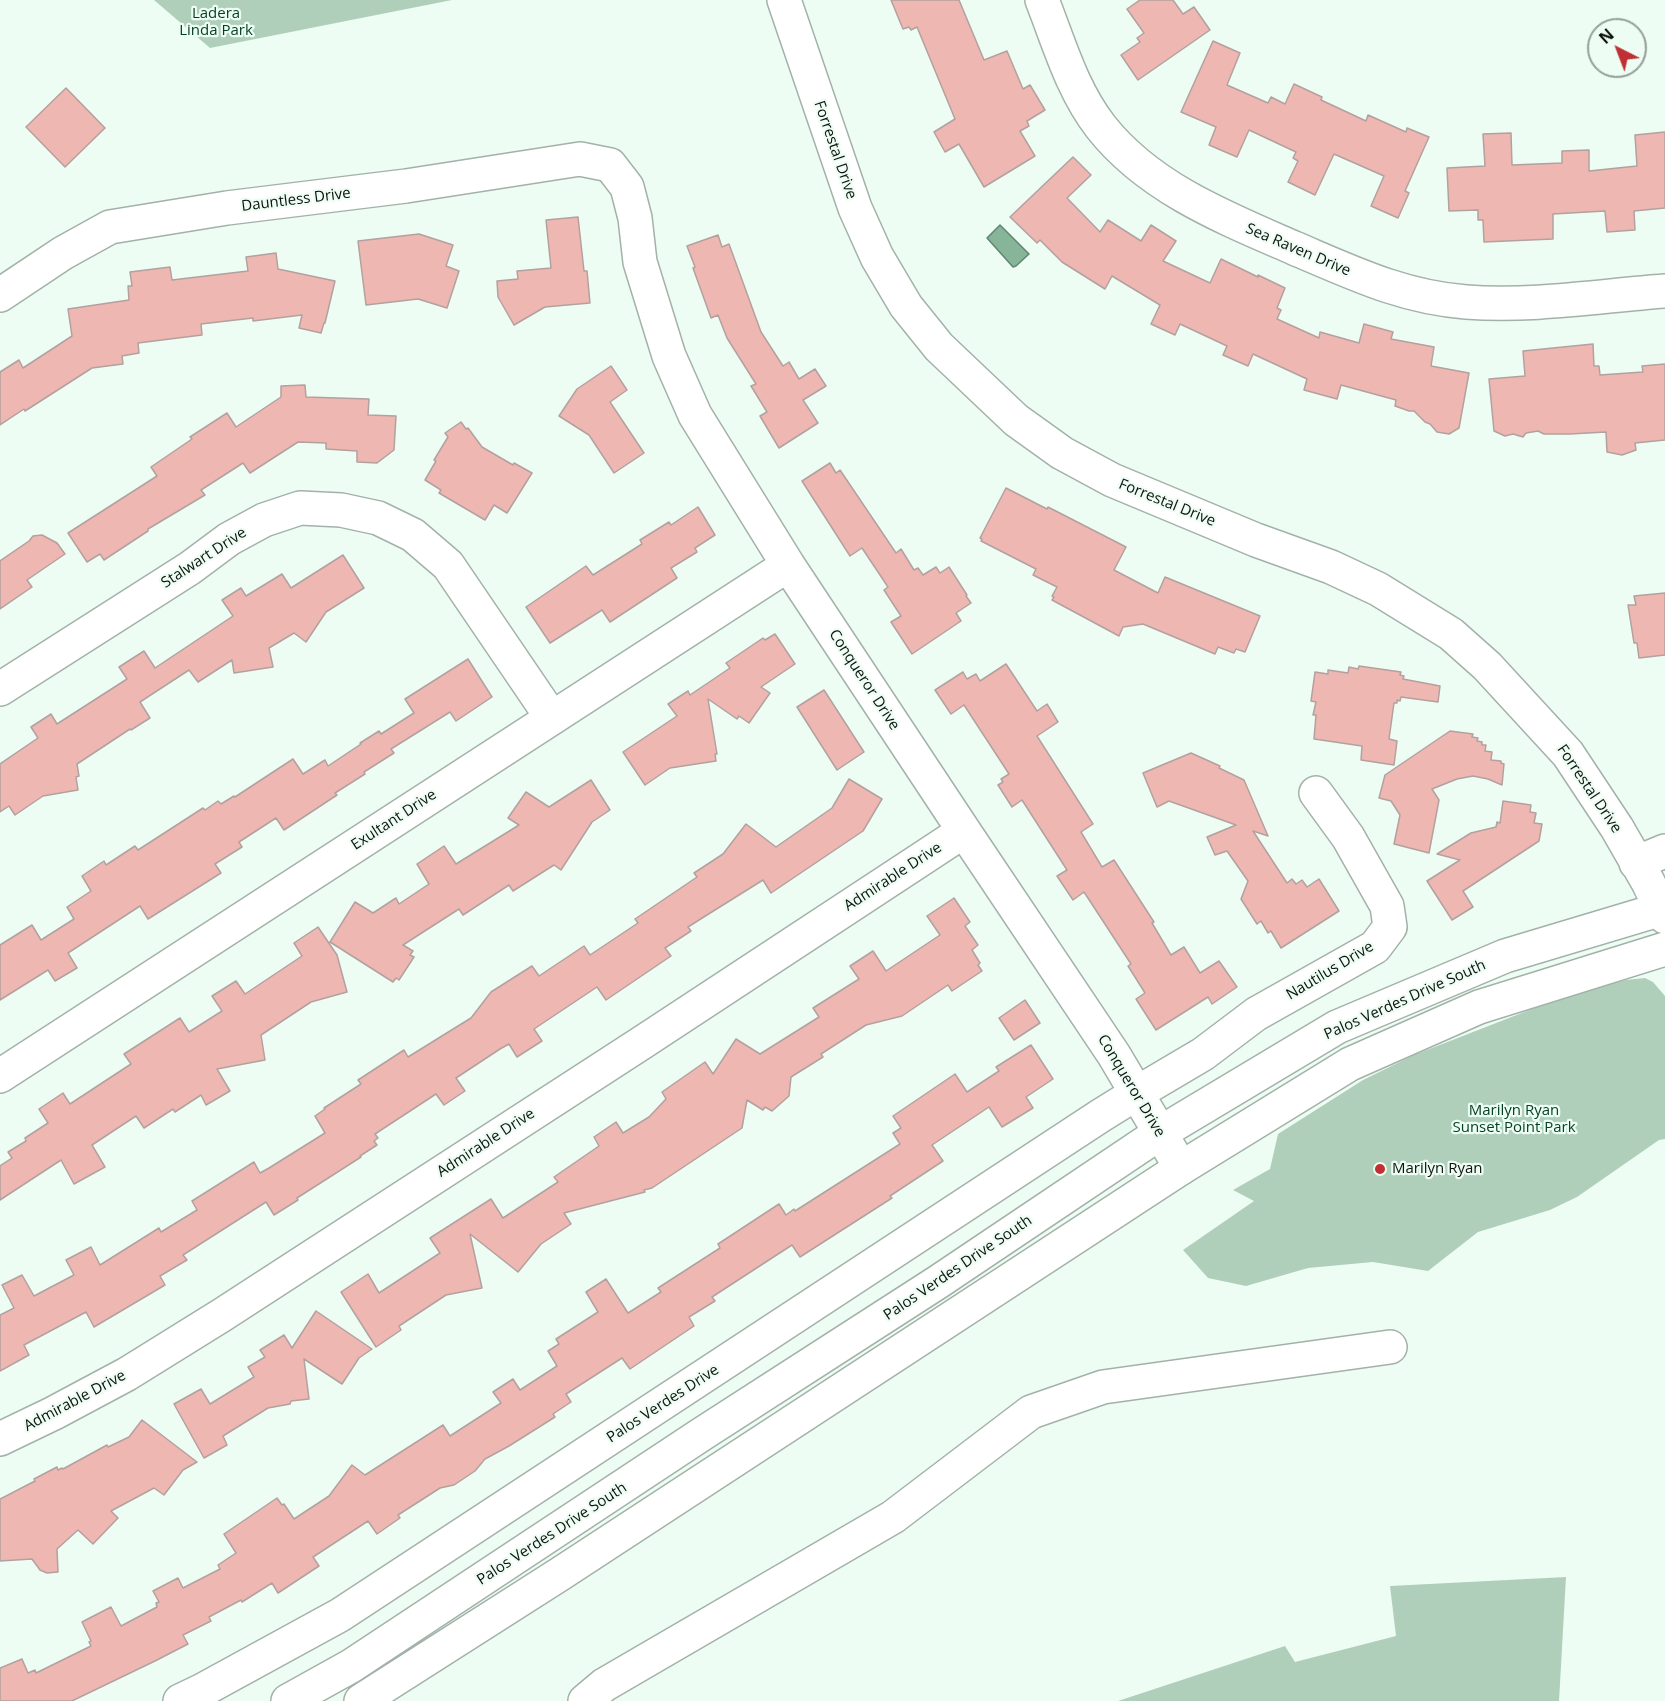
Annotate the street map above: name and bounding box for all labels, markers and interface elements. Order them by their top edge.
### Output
park label: Ladera Linda Park [179,5,253,40]
north arrow [1587,18,1647,78]
text: N [1594,24,1618,49]
street label: Forrestal Drive [810,99,860,201]
street label: Dauntless Drive [240,184,352,216]
street label: Sea Raven Drive [1243,220,1353,280]
street label: Forrestal Drive [1116,475,1218,531]
street label: Stalwart Drive [158,524,250,592]
street label: Conqueror Drive [825,626,903,734]
street label: Forrestal Drive [1553,741,1625,837]
street label: Exultant Drive [348,786,440,854]
street label: Admirable Drive [841,839,945,915]
street label: Nautilus Drive [1283,938,1377,1004]
street label: Palos Verdes Drive South [1321,956,1489,1044]
street label: Conqueror Drive [1093,1031,1169,1141]
park label: Marilyn Ryan Sunset Point Park [1452,1102,1576,1137]
street label: Admirable Drive [434,1105,538,1181]
place label: Marilyn Ryan [1392,1160,1482,1178]
marker: Marilyn Ryan [1373,1162,1387,1176]
street label: Palos Verdes Drive South [880,1212,1036,1324]
street label: Palos Verdes Drive [604,1361,722,1447]
street label: Admirable Drive [21,1367,129,1435]
street label: Palos Verdes Drive South [474,1479,630,1589]

